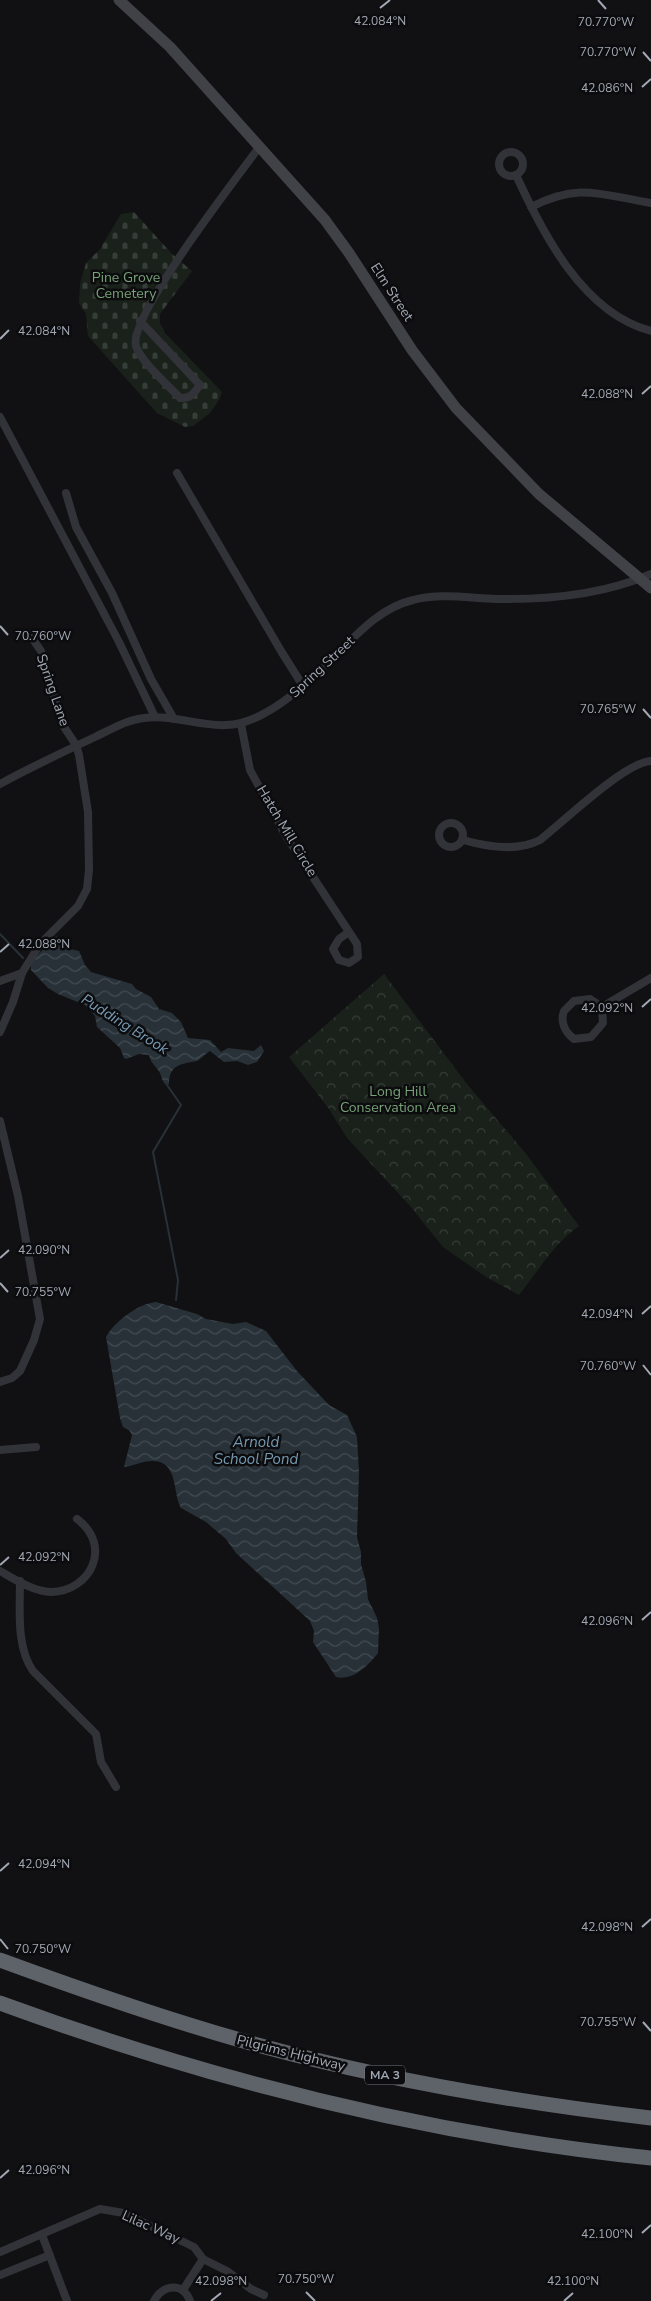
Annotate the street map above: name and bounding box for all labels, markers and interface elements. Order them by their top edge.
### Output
text: 42.084°N [354,13,406,29]
text: 70.770°W [578,14,634,30]
text: 70.770°W [580,44,636,60]
text: 42.086°N [581,80,633,96]
street label: Elm Street [366,259,418,325]
park label: Pine Grove Cemetery [92,268,160,303]
text: 42.084°N [18,323,70,339]
text: 42.088°N [581,386,633,402]
text: 70.760°W [15,628,71,644]
street label: Spring Street [285,632,359,702]
street label: Spring Lane [32,651,74,729]
text: 70.765°W [580,701,636,717]
street label: Hatch Mill Circle [252,782,322,880]
text: 42.088°N [18,936,70,952]
water label: Pudding Brook [77,989,173,1059]
text: 42.092°N [581,1000,633,1016]
park label: Long Hill Conservation Area [340,1082,456,1117]
text: 42.090°N [18,1242,70,1258]
text: 70.755°W [15,1284,71,1300]
text: 42.094°N [581,1306,633,1322]
text: 70.760°W [580,1358,636,1374]
water label: Arnold School Pond [214,1432,298,1469]
text: 42.092°N [18,1549,70,1565]
text: 42.096°N [581,1613,633,1629]
text: 42.094°N [18,1856,70,1872]
text: 42.098°N [581,1919,633,1935]
text: 70.750°W [15,1941,71,1957]
text: 70.755°W [580,2014,636,2030]
street label: Pilgrims Highway [235,2030,348,2076]
road number: MA 3 [365,2066,405,2084]
text: 42.096°N [18,2162,70,2178]
street label: Lilac Way [119,2206,184,2249]
text: 42.100°N [581,2226,633,2242]
text: 70.750°W [278,2271,334,2287]
text: 42.098°N [195,2273,247,2289]
text: 42.100°N [547,2273,599,2289]

